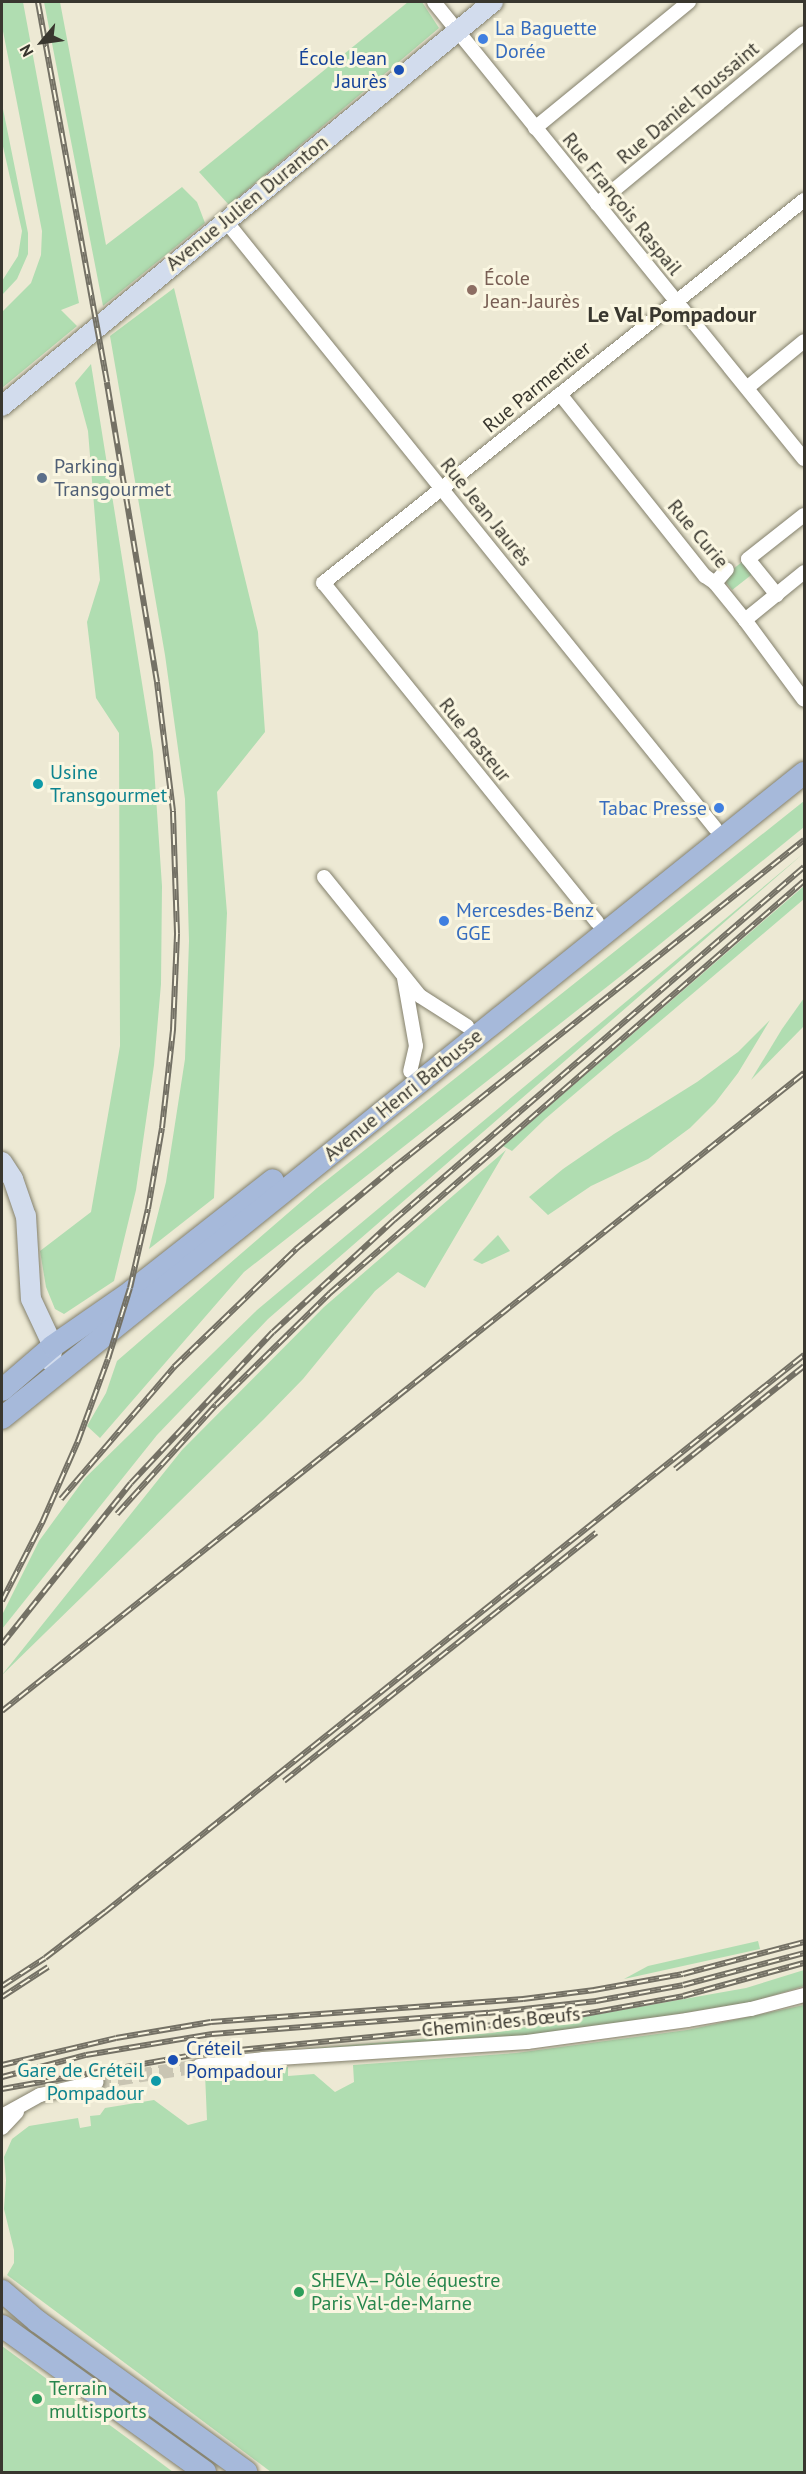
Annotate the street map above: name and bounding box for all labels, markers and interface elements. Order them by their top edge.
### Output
north arrow [12,12,72,72]
place label: La Baguette Dorée [495,16,597,63]
marker: La Baguette Dorée [476,32,490,46]
street label: Rue Daniel Toussaint [612,36,764,170]
text: N [15,41,38,60]
place label: École Jean Jaurès [299,46,387,93]
marker: École Jean Jaurès [392,63,406,77]
street label: Rue François Raspail [557,128,687,280]
street label: Avenue Julien Duranton [161,130,333,276]
place label: École Jean-Jaurès [484,266,580,313]
marker: École Jean-Jaurès [465,283,479,297]
district label: Le Val Pompadour [587,302,757,328]
street label: Rue Parmentier [478,336,596,438]
street label: Rue Jean Jaurès [435,453,537,571]
place label: Parking Transgourmet [54,454,171,501]
marker: Parking Transgourmet [35,471,49,485]
street label: Rue Curie [662,495,734,573]
street label: Rue Pasteur [434,693,516,787]
place label: Usine Transgourmet [50,760,167,807]
marker: Usine Transgourmet [31,777,45,791]
place label: Tabac Presse [599,796,707,820]
marker: Tabac Presse [712,801,726,815]
place label: Mercesdes-Benz GGE [456,898,594,945]
marker: Mercesdes-Benz GGE [437,914,451,928]
street label: Avenue Henri Barbusse [319,1024,487,1166]
street label: Chemin des Bœufs [420,2002,582,2042]
place label: Créteil Pompadour [186,2036,283,2083]
marker: Créteil Pompadour [164,2051,182,2069]
place label: Gare de Créteil Pompadour [17,2058,144,2105]
marker: Gare de Créteil Pompadour [149,2074,163,2088]
place label: SHEVA– Pôle équestre Paris Val-de-Marne [311,2268,502,2315]
marker: SHEVA– Pôle équestre Paris Val-de-Marne [292,2285,306,2299]
place label: Terrain multisports [49,2376,147,2423]
marker: Terrain multisports [30,2392,44,2406]

